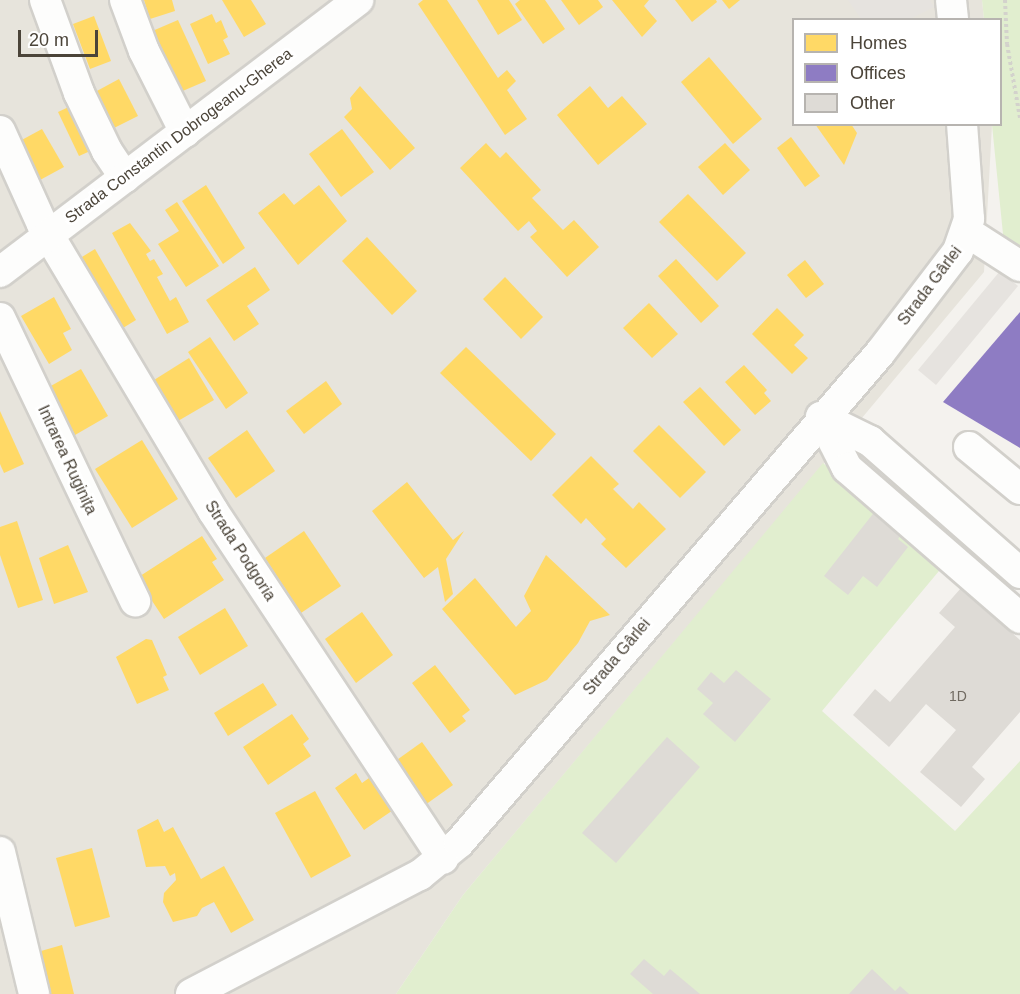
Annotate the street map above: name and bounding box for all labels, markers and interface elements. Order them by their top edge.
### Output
scale bar [21,18,100,56]
legend [792,18,1002,126]
text: 20 m [29,30,69,50]
text: Homes [850,33,907,53]
street label: Strada Constantin Dobrogeanu-Gherea [62,44,296,228]
text: Offices [850,63,906,83]
text: Other [850,93,895,113]
street label: Strada Gârlei [894,243,966,329]
street label: Intrarea Ruginița [33,402,101,518]
street label: Strada Podgoria [200,497,280,605]
street label: Strada Gârlei [579,615,655,699]
house number: 1D [949,688,967,704]

